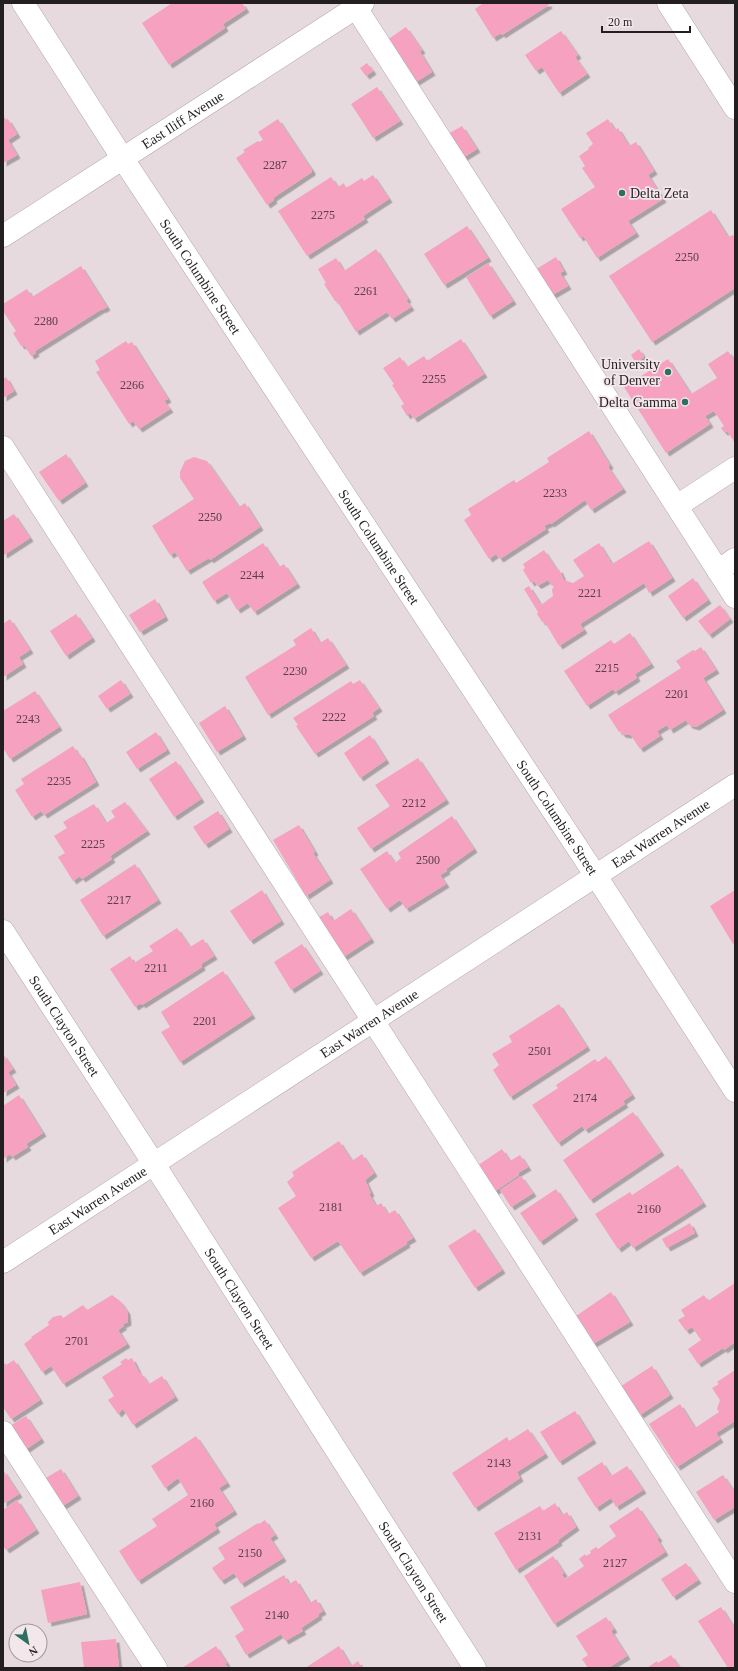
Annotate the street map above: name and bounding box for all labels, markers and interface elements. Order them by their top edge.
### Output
scale bar [602,8,690,34]
text: 20 m [608,15,633,29]
street label: East Iliff Avenue [139,88,226,152]
house number: 2287 [263,158,287,172]
place label: Delta Zeta [630,186,689,201]
marker: Delta Zeta [617,188,627,198]
house number: 2275 [311,208,335,222]
street label: South Columbine Street [157,216,244,337]
house number: 2250 [675,250,699,264]
house number: 2261 [354,284,378,298]
house number: 2280 [34,314,58,328]
place label: University of Denver [601,357,660,388]
marker: University of Denver [663,367,673,377]
house number: 2255 [422,372,446,386]
house number: 2266 [120,378,144,392]
place label: Delta Gamma [599,395,678,410]
marker: Delta Gamma [680,397,690,407]
house number: 2233 [543,486,567,500]
street label: South Columbine Street [336,487,422,607]
house number: 2250 [198,510,222,524]
house number: 2244 [240,568,264,582]
house number: 2221 [578,586,602,600]
house number: 2215 [595,661,619,675]
house number: 2230 [283,664,307,678]
house number: 2201 [665,687,689,701]
house number: 2222 [322,710,346,724]
house number: 2243 [16,712,40,726]
street label: South Columbine Street [514,757,601,878]
house number: 2235 [47,774,71,788]
house number: 2212 [402,796,426,810]
street label: East Warren Avenue [609,796,712,871]
house number: 2225 [81,837,105,851]
house number: 2500 [416,853,440,867]
house number: 2217 [107,893,131,907]
house number: 2211 [144,961,168,975]
street label: South Clayton Street [26,973,103,1079]
street label: East Warren Avenue [317,986,421,1061]
house number: 2201 [193,1014,217,1028]
house number: 2501 [528,1044,552,1058]
house number: 2174 [573,1091,597,1105]
street label: East Warren Avenue [46,1163,149,1238]
house number: 2181 [319,1200,343,1214]
house number: 2160 [637,1202,661,1216]
street label: South Clayton Street [202,1245,277,1352]
house number: 2701 [65,1334,89,1348]
house number: 2143 [487,1456,511,1470]
house number: 2160 [190,1496,214,1510]
street label: South Clayton Street [376,1518,451,1625]
house number: 2131 [518,1529,542,1543]
house number: 2150 [238,1546,262,1560]
house number: 2127 [603,1556,627,1570]
house number: 2140 [265,1608,289,1622]
north arrow [8,1623,48,1663]
text: N [27,1644,40,1659]

